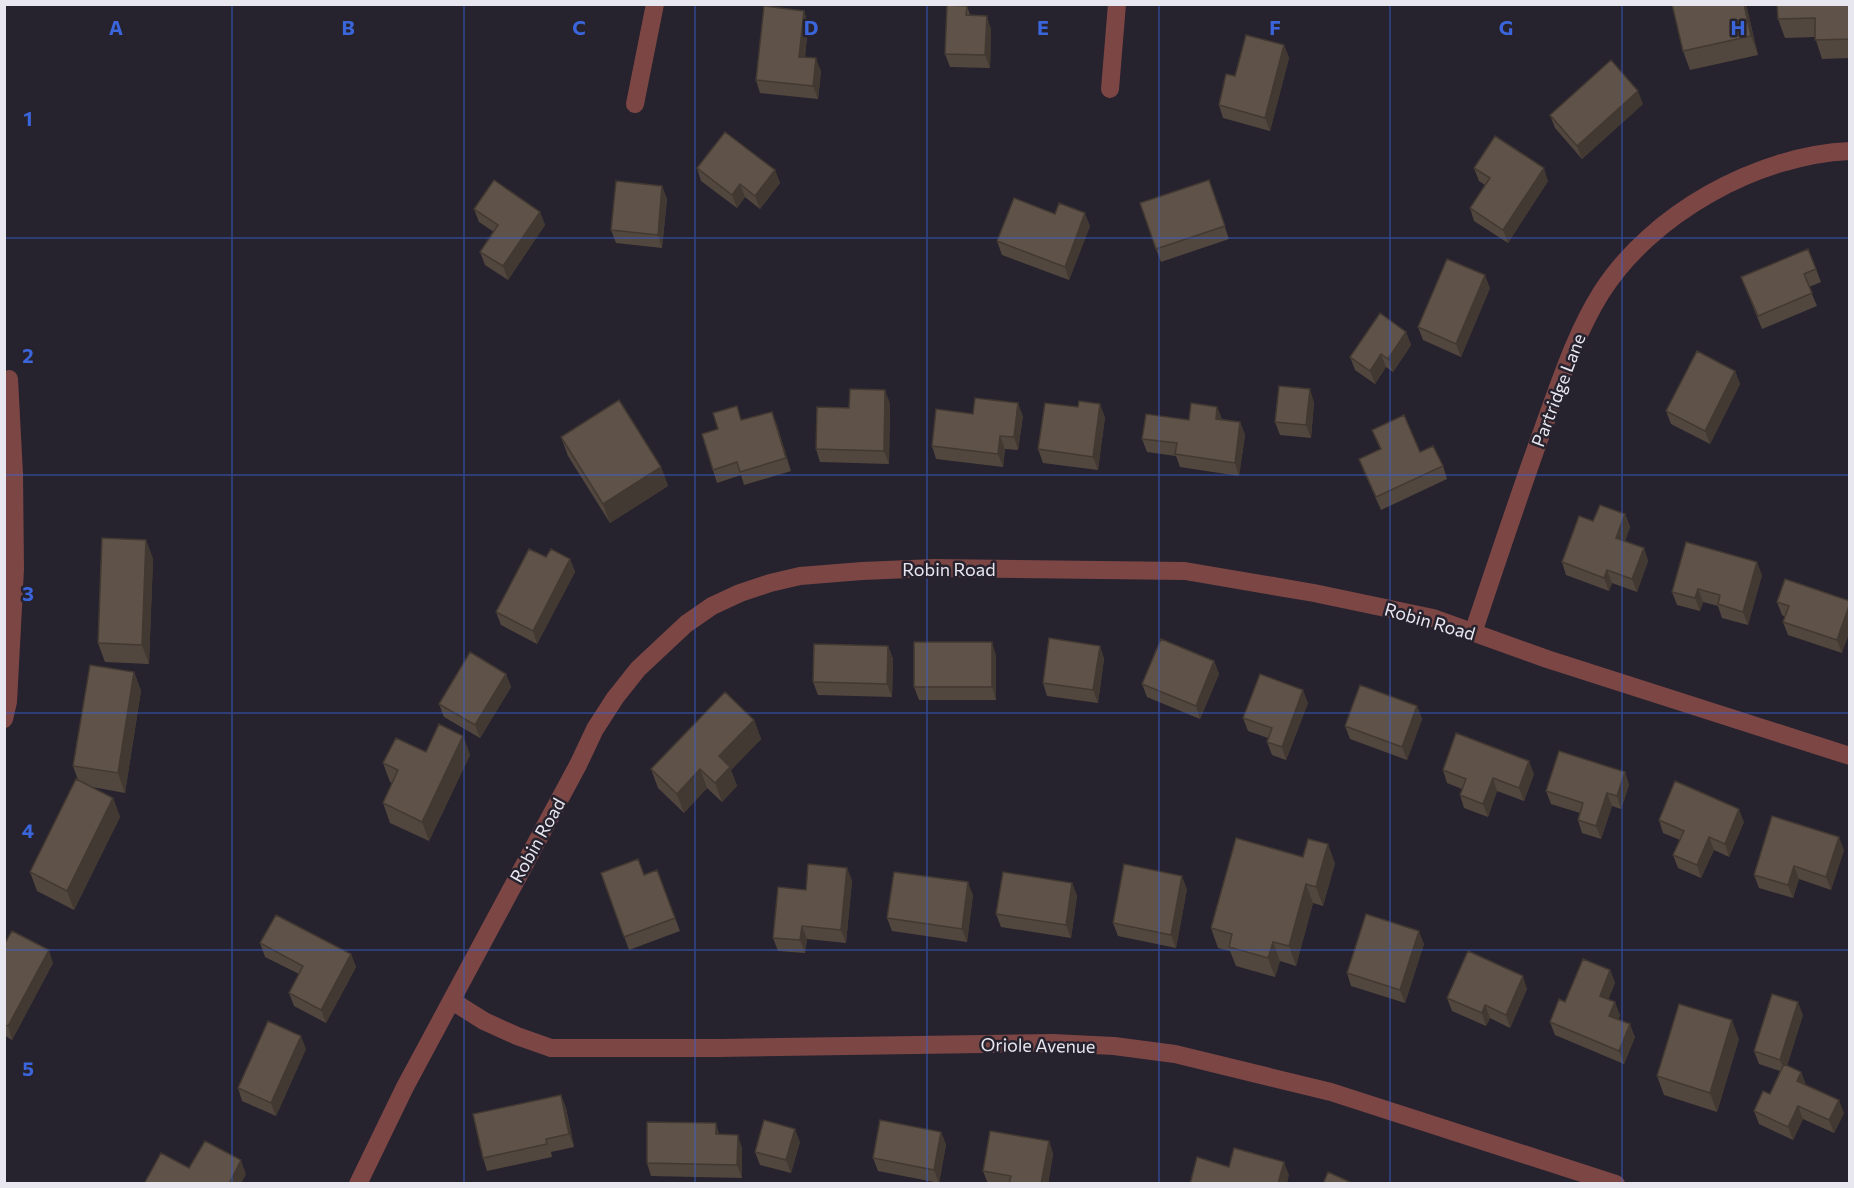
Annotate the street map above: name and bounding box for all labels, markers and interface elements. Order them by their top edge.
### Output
text: A [109,15,123,39]
text: B [341,15,355,39]
text: C [572,15,586,39]
text: D [804,15,818,39]
text: E [1037,15,1049,39]
text: F [1269,15,1281,39]
text: G [1499,15,1513,39]
text: H [1731,15,1746,39]
text: 1 [23,106,33,130]
street label: Partridge Lane [1526,330,1590,450]
text: 2 [22,343,34,367]
street label: Robin Road [902,558,996,580]
text: 3 [22,581,34,605]
street label: Robin Road [1382,598,1478,644]
street label: Robin Road [505,794,569,886]
text: 4 [22,818,34,842]
street label: Oriole Avenue [980,1033,1096,1057]
text: 5 [22,1056,34,1080]

